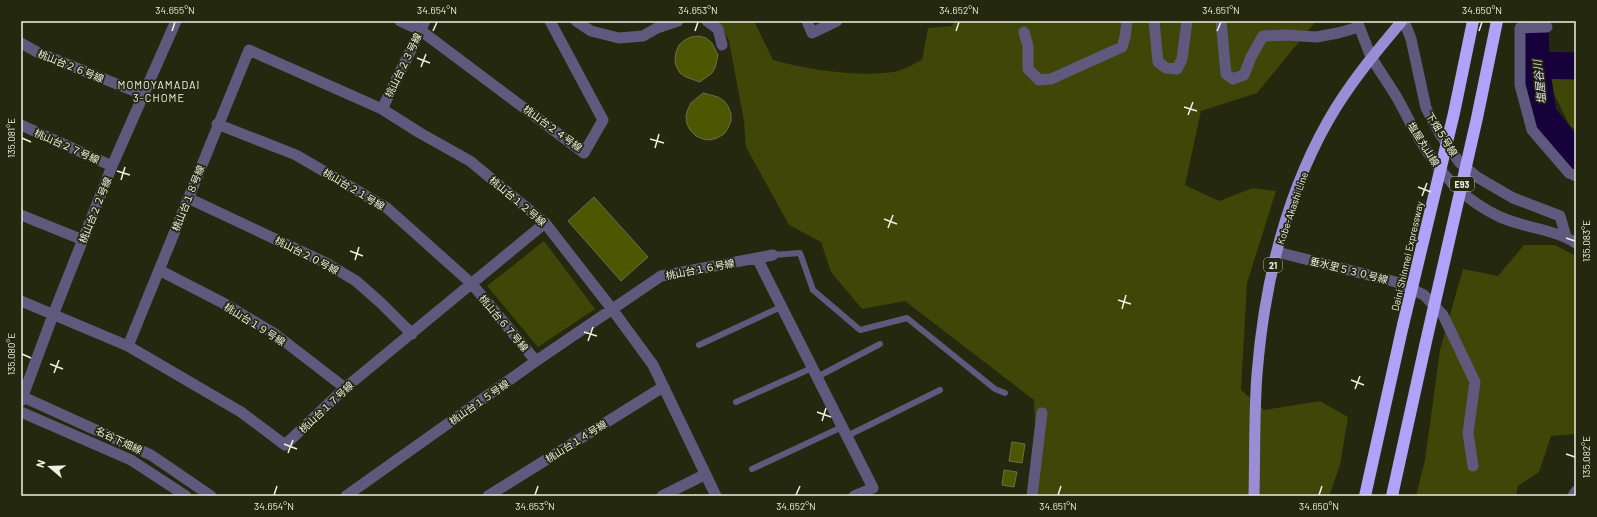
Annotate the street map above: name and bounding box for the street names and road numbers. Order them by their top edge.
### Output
street label: 桃山台２３号線 [382,31,424,99]
street label: 桃山台２６号線 [36,47,106,85]
street label: 桃山台２４号線 [521,103,585,153]
street label: 下畑５号線 [1424,110,1460,158]
street label: 塩屋丸山線 [1406,120,1442,168]
street label: 桃山台２７号線 [33,126,101,166]
street label: 桃山台１８号線 [169,163,207,233]
street label: 桃山台２１号線 [321,166,387,212]
street label: Kobe-Akashi Line [1274,170,1310,246]
street label: 桃山台１２号線 [487,174,549,228]
street label: 桃山台２２号線 [76,175,114,245]
road number: E93 [1450,177,1474,191]
street label: Daini Shinmei Expressway [1389,200,1426,312]
street label: 桃山台２０号線 [273,234,341,276]
street label: 垂水里５３０号線 [1309,255,1389,285]
street label: 桃山台１６号線 [664,256,736,282]
road number: 21 [1264,258,1282,272]
street label: 桃山台６７号線 [477,292,531,354]
street label: 桃山台１９号線 [222,300,288,348]
street label: 桃山台１５号線 [447,377,511,427]
street label: 桃山台１７号線 [296,379,356,435]
street label: 桃山台１４号線 [543,417,609,465]
street label: 名谷下畑線 [94,424,144,456]

